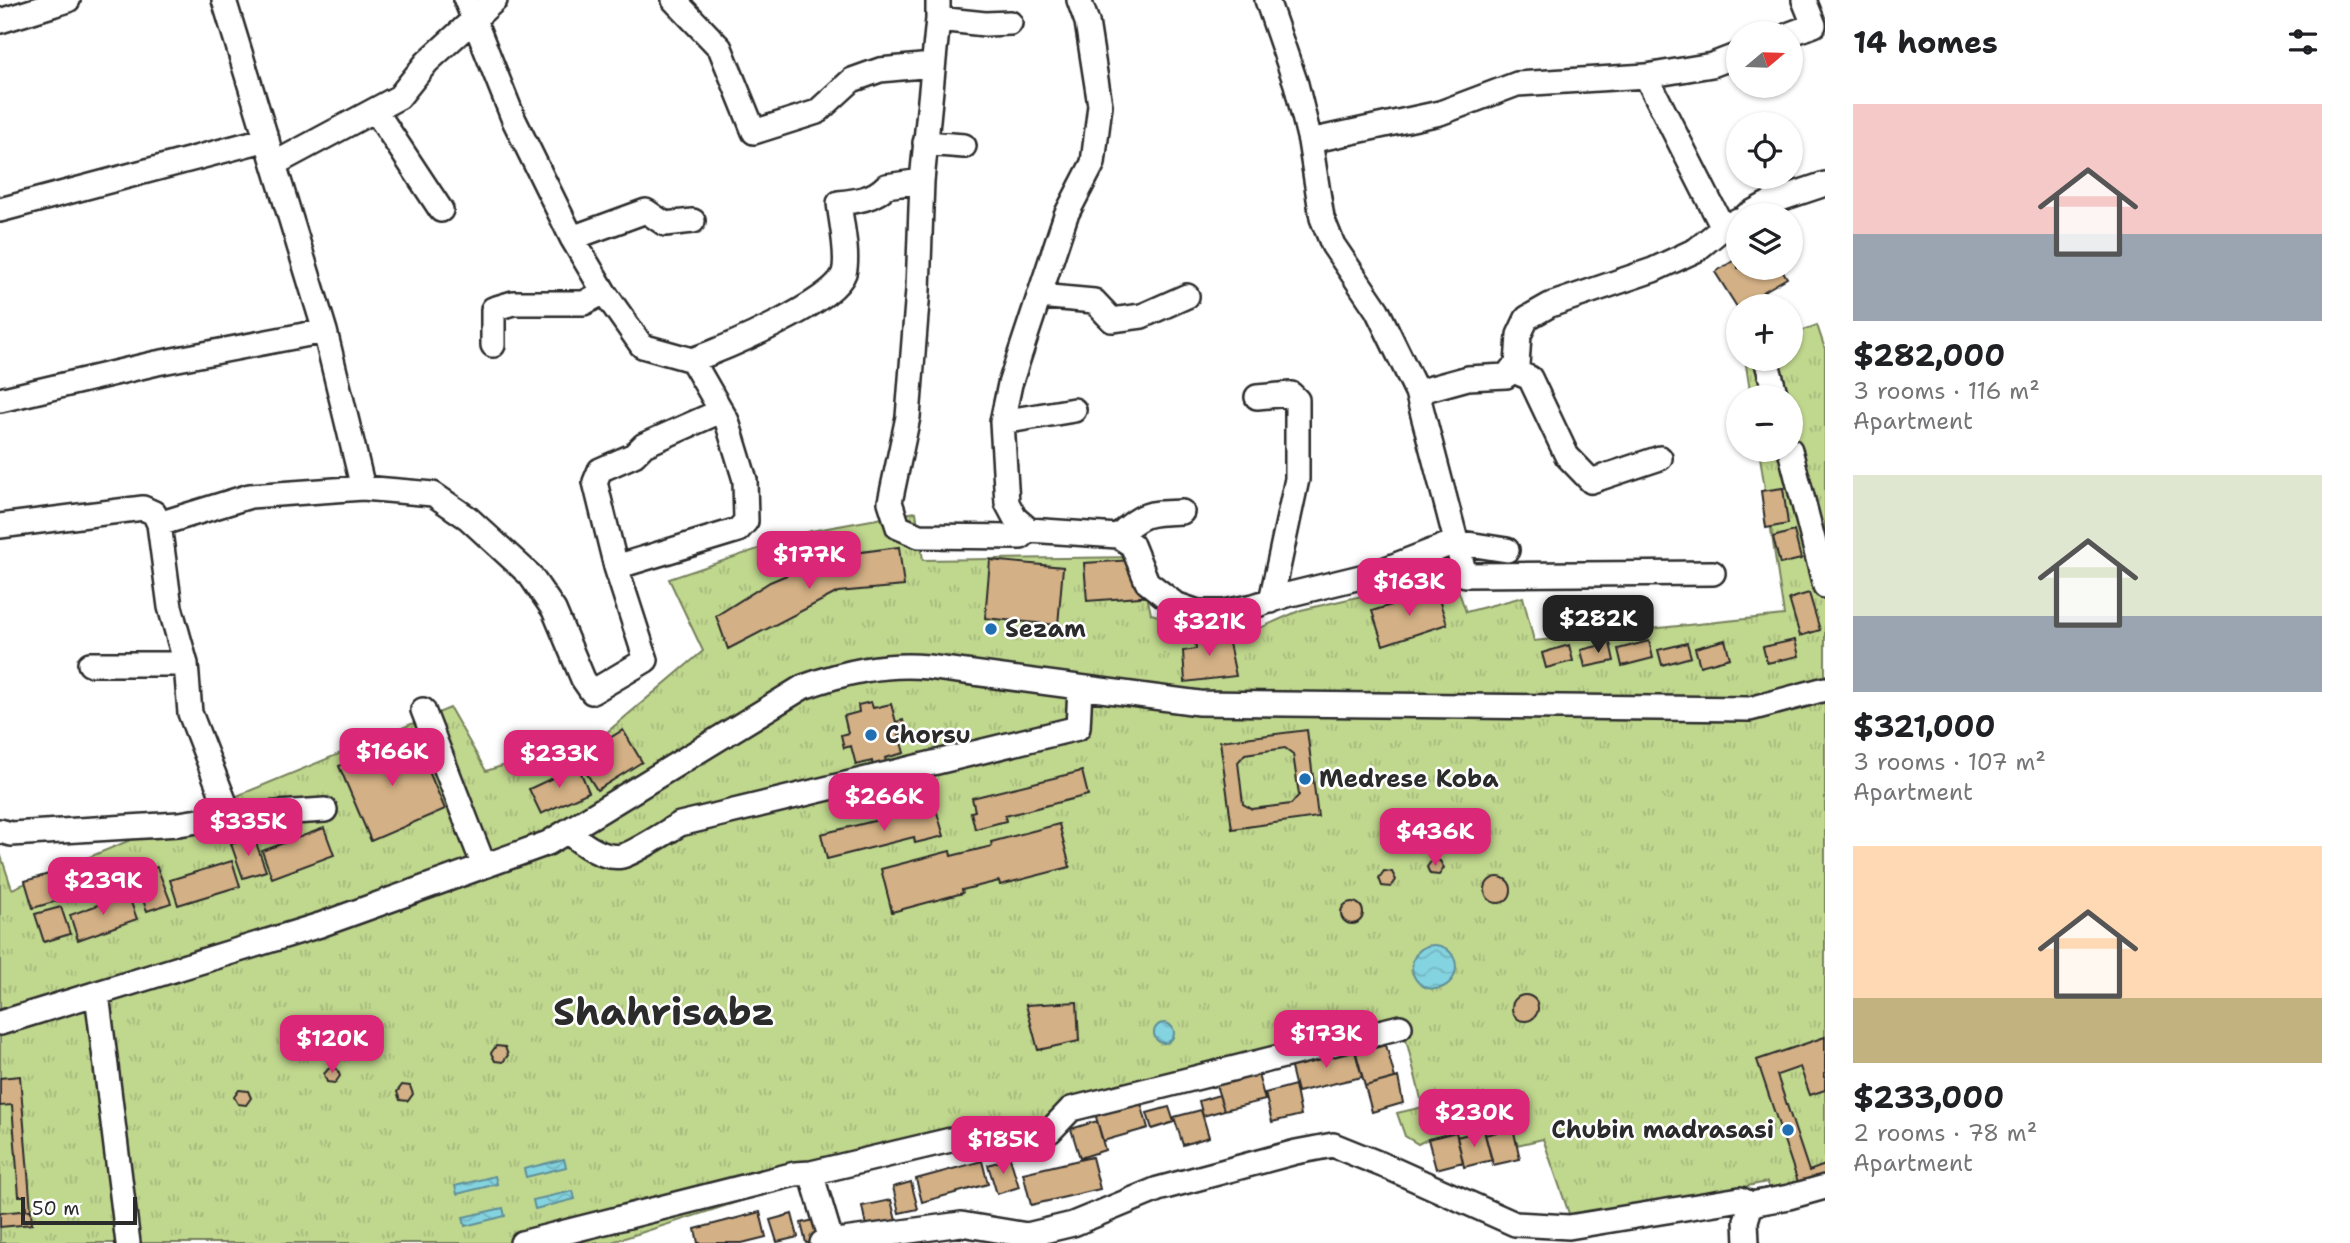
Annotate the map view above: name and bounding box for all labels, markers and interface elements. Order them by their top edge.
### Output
north arrow [1726,21,1802,98]
map controls [1726,21,1803,462]
text: 14 homes [1853,22,1998,63]
icon: filters [2284,23,2322,61]
button: locate [1726,112,1803,189]
icon: home [2025,149,2151,275]
button: layers [1726,203,1803,280]
button: + [1726,294,1803,371]
text: $282,000 [1853,335,2005,376]
text: 3 rooms · 116 m² [1853,376,2040,406]
button: − [1726,385,1803,462]
text: Apartment [1853,406,1973,436]
icon: home [2025,520,2151,646]
pin: $177K [760,532,858,591]
text: $177K [773,539,845,569]
pin: $163K [1360,558,1458,618]
text: $163K [1373,566,1445,596]
pin: $282K [1549,596,1647,655]
pin: $321K [1160,598,1258,658]
text: $282K [1559,603,1637,633]
text: $321K [1173,606,1245,636]
place label: Sezam [1005,613,1086,645]
marker: Sezam [983,621,999,637]
text: $321,000 [1853,706,1996,747]
place label: Chorsu [885,719,971,751]
marker: Chorsu [863,727,879,743]
pin: $166K [343,728,441,788]
pin: $233K [510,730,608,790]
text: $166K [356,736,429,766]
text: $233K [520,738,598,768]
text: 3 rooms · 107 m² [1853,747,2046,777]
place label: Medrese Koba [1319,763,1499,795]
marker: Medrese Koba [1297,771,1313,787]
pin: $266K [835,774,933,833]
text: Apartment [1853,777,1973,807]
text: $266K [844,781,924,811]
pin: $335K [199,798,297,858]
text: $335K [209,806,287,836]
pin: $436K [1386,808,1484,868]
text: $436K [1396,816,1474,846]
pin: $239K [54,858,152,917]
text: $239K [64,865,142,895]
icon: home [2025,891,2151,1017]
district label: Shahrisabz [553,986,775,1037]
pin: $173K [1277,1010,1375,1070]
pin: $120K [283,1016,381,1075]
text: $173K [1290,1018,1362,1048]
text: $120K [296,1023,368,1053]
text: $233,000 [1853,1077,2004,1118]
pin: $230K [1425,1090,1523,1149]
text: $230K [1435,1097,1513,1127]
place label: Chubin madrasasi [1551,1114,1774,1146]
pin: $185K [954,1116,1052,1176]
text: 2 rooms · 78 m² [1853,1118,2037,1148]
marker: Chubin madrasasi [1780,1122,1796,1138]
text: $185K [967,1124,1039,1154]
text: Apartment [1853,1148,1973,1178]
scale bar [21,1194,136,1226]
text: 50 m [32,1196,80,1221]

